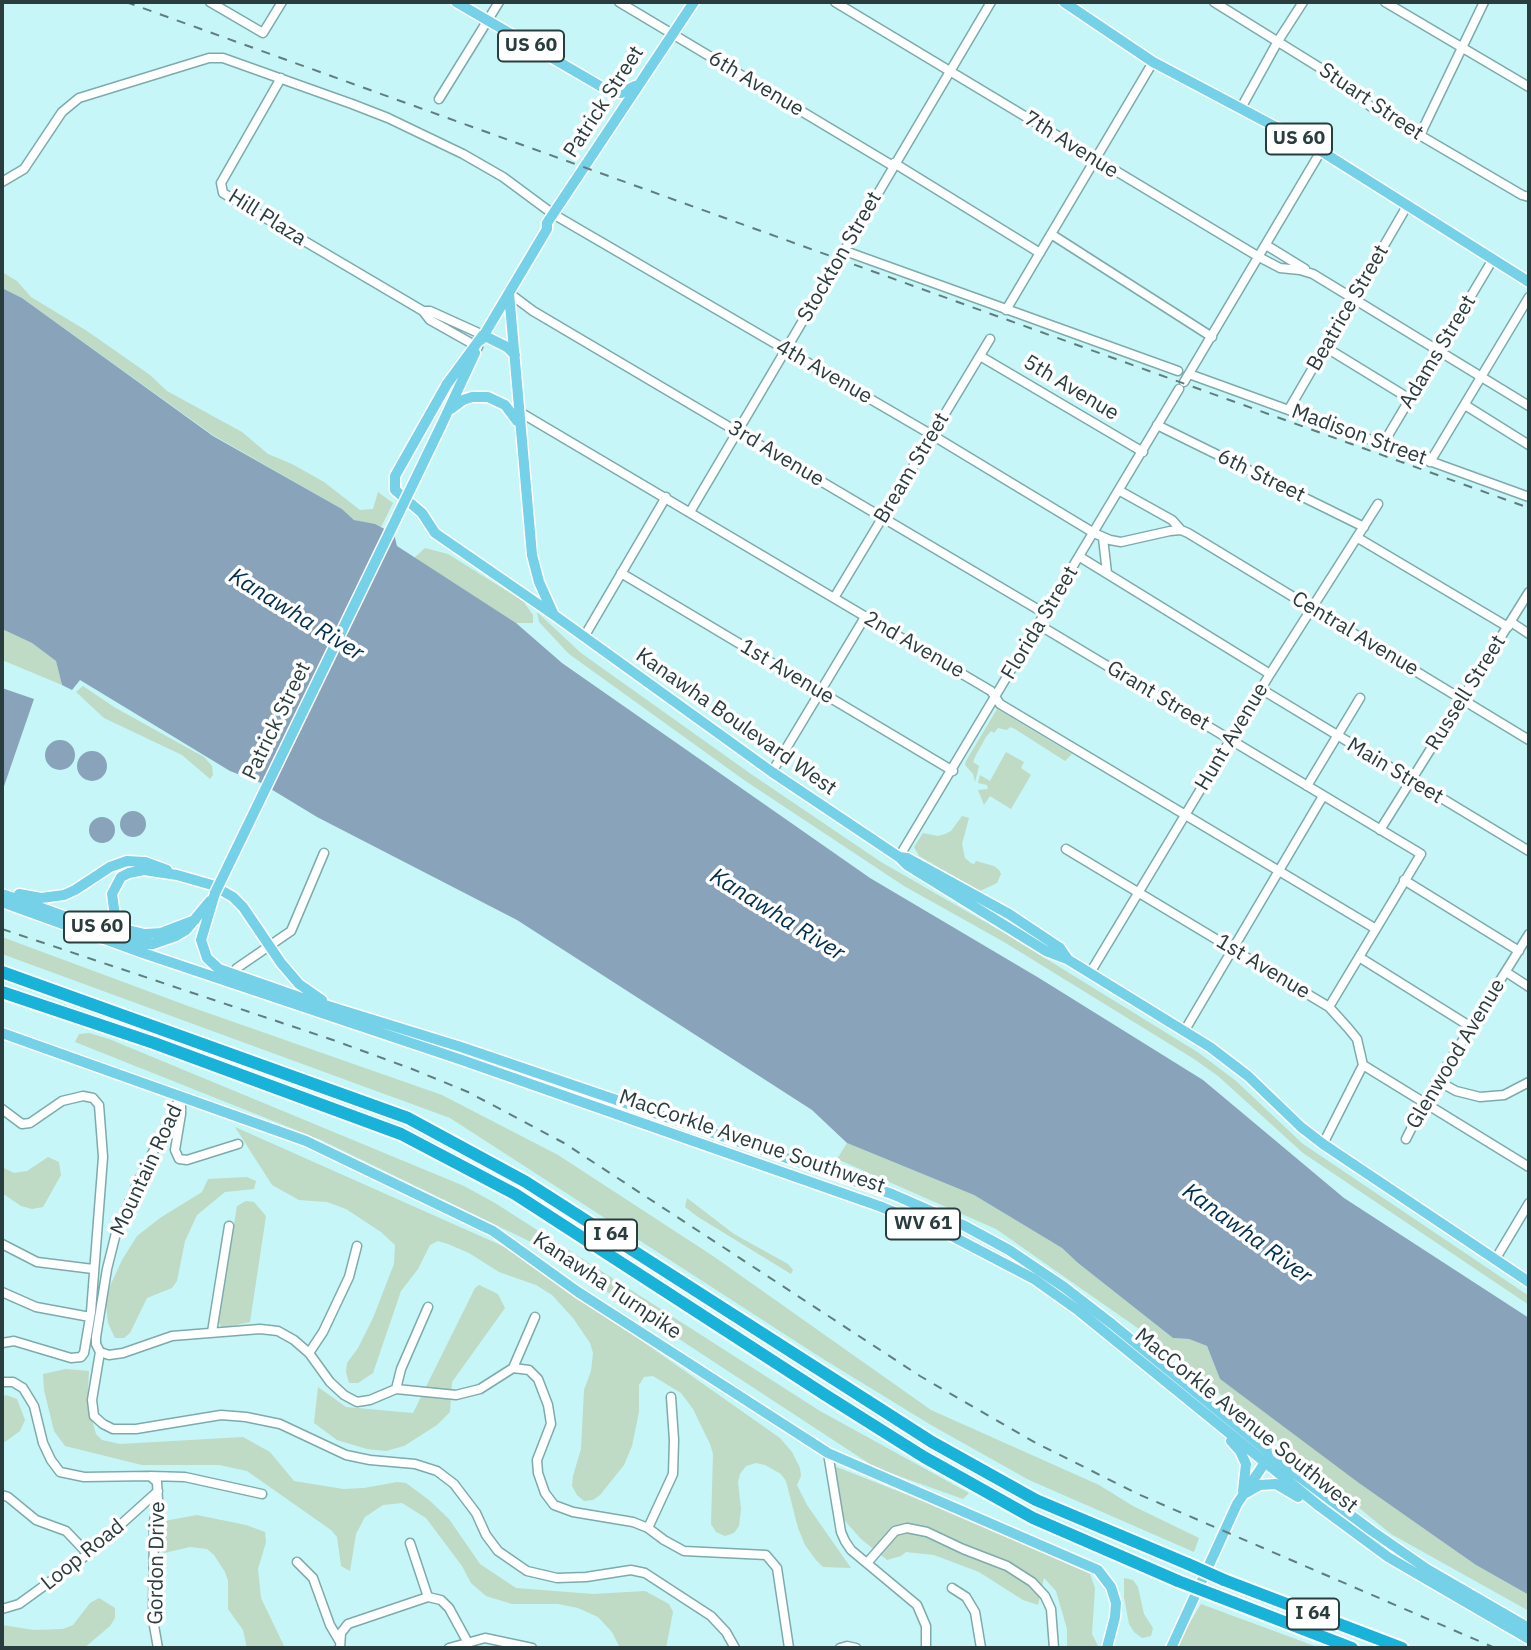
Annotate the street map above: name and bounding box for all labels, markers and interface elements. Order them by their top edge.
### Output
road number: US 60 [498,30,564,61]
street label: Patrick Street [559,41,649,163]
street label: 6th Avenue [704,46,808,122]
street label: Stuart Street [1314,58,1428,146]
street label: 7th Avenue [1019,106,1123,184]
road number: US 60 [1266,124,1332,154]
street label: Hill Plaza [223,184,311,252]
street label: Stockton Street [793,187,887,327]
street label: Beatrice Street [1302,241,1394,375]
street label: Adams Street [1394,291,1482,413]
street label: 4th Avenue [771,334,877,410]
street label: 5th Avenue [1019,350,1123,426]
street label: Madison Street [1288,399,1430,471]
street label: Bream Street [869,408,955,528]
street label: 3rd Avenue [723,416,829,492]
street label: 6th Street [1213,444,1309,508]
street label: Florida Street [996,562,1084,684]
water label: Kanawha River [224,563,368,667]
street label: Central Avenue [1287,586,1423,682]
street label: 2nd Avenue [859,606,969,684]
street label: Russell Street [1421,631,1511,755]
street label: 1st Avenue [735,634,839,710]
street label: Kanawha Boulevard West [631,643,841,801]
street label: Grant Street [1102,656,1214,736]
street label: Patrick Street [238,658,316,784]
street label: Hunt Avenue [1190,679,1274,795]
street label: Main Street [1342,732,1448,810]
water label: Kanawha River [705,863,849,967]
road number: US 60 [64,911,130,942]
street label: 1st Avenue [1211,929,1315,1005]
street label: Glenwood Avenue [1401,974,1511,1134]
street label: MacCorkle Avenue Southwest [616,1085,888,1199]
street label: Mountain Road [106,1100,188,1240]
water label: Kanawha River [1177,1178,1317,1290]
road number: WV 61 [886,1208,960,1240]
road number: I 64 [585,1219,637,1250]
street label: Kanawha Turnpike [528,1227,686,1345]
street label: MacCorkle Avenue Southwest [1129,1323,1363,1519]
street label: Gordon Drive [143,1501,171,1625]
street label: Loop Road [37,1514,129,1596]
road number: I 64 [1287,1598,1339,1630]

